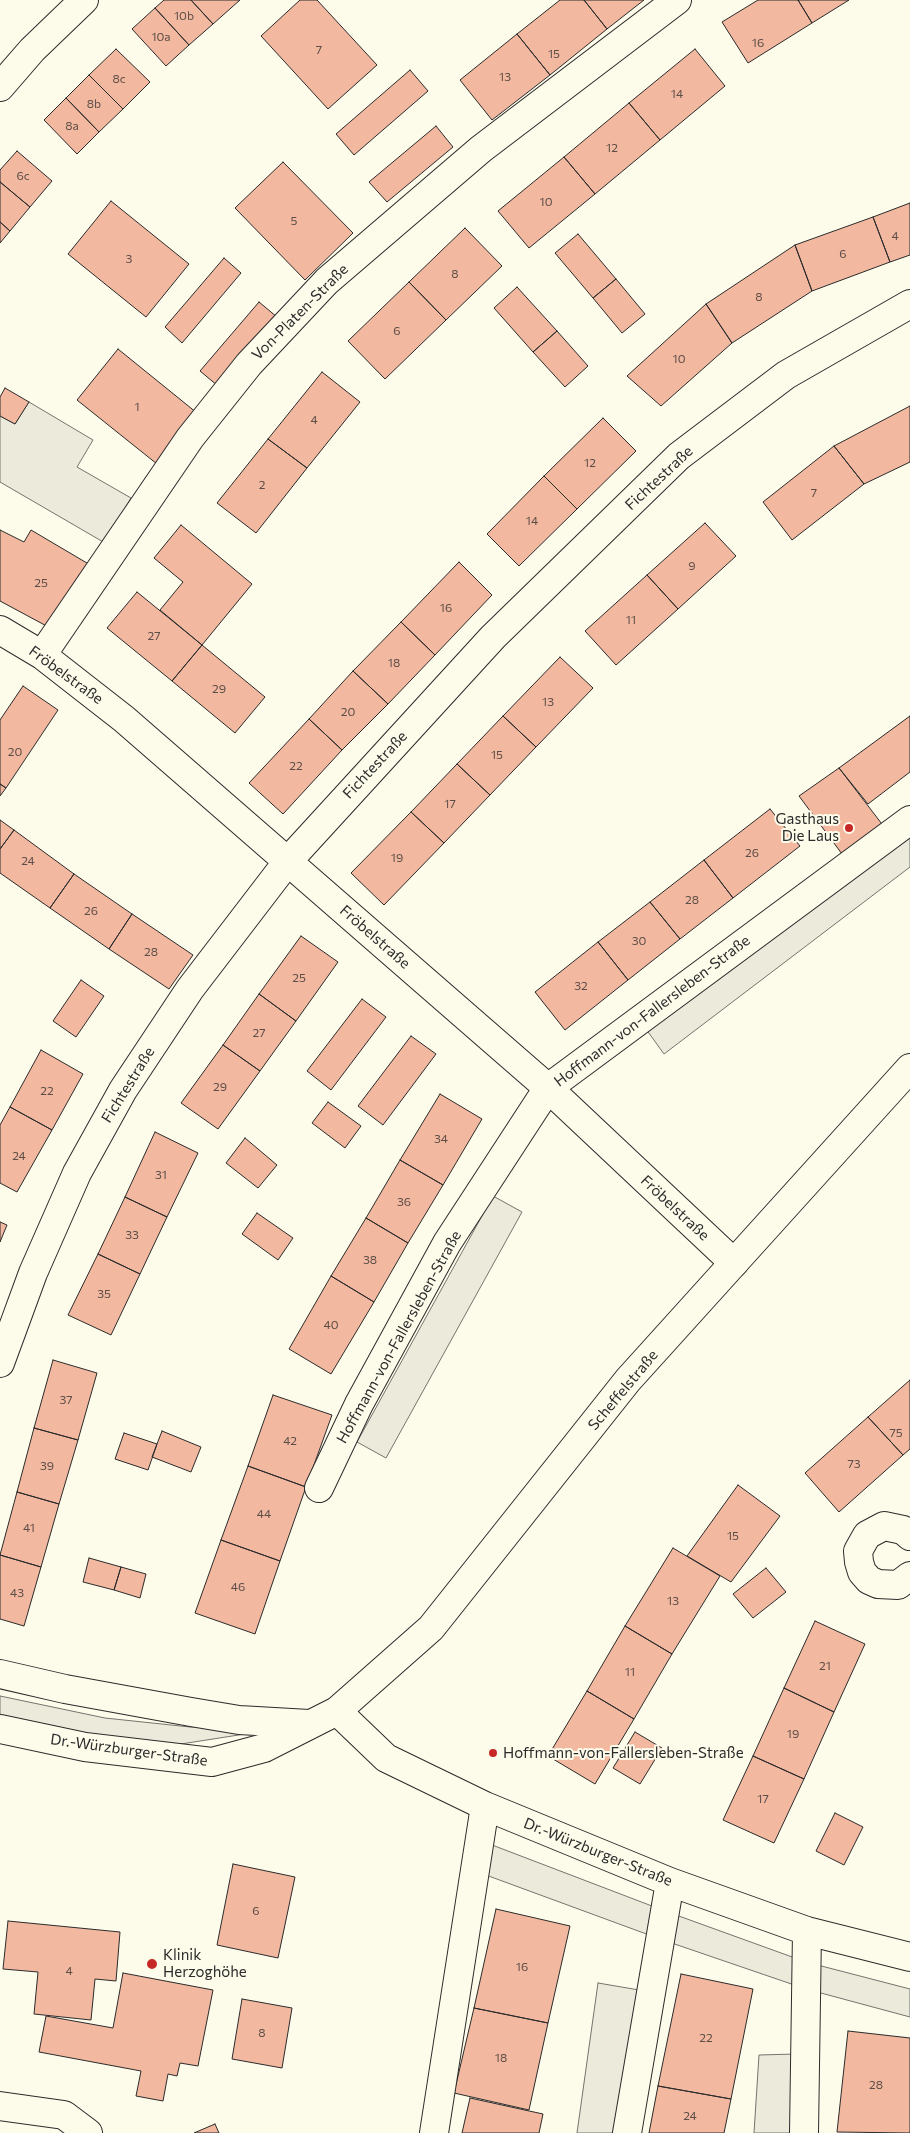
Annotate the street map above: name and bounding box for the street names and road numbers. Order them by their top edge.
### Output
street label: Von-Platen-Straße [248,260,352,364]
street label: Fichtestraße [621,442,697,514]
street label: Fröbelstraße [25,642,107,708]
street label: Fichtestraße [339,727,411,803]
street label: Fröbelstraße [336,902,414,972]
street label: Hoffmann-von-Fallersleben-Straße [551,931,753,1091]
street label: Fichtestraße [98,1044,158,1126]
street label: Fröbelstraße [637,1172,713,1244]
street label: Hoffmann-von-Fallersleben-Straße [333,1227,465,1447]
street label: Scheffelstraße [584,1346,662,1434]
street label: Dr.-Würzburger-Straße [49,1730,209,1770]
street label: Dr.-Würzburger-Straße [521,1814,675,1890]

